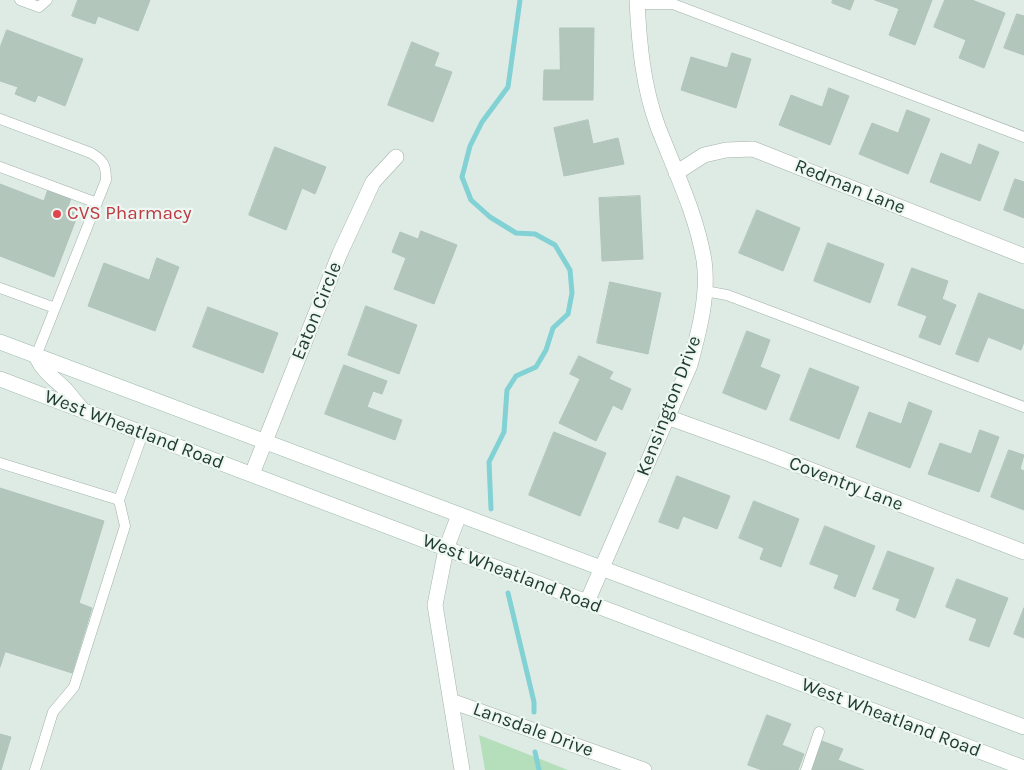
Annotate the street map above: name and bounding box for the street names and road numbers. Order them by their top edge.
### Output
street label: Redman Lane [791,154,909,220]
street label: Eaton Circle [287,259,347,363]
street label: Kensington Drive [632,333,706,479]
street label: West Wheatland Road [41,385,227,475]
street label: Coventry Lane [786,452,906,516]
street label: West Wheatland Road [419,529,605,619]
street label: West Wheatland Road [798,673,984,763]
street label: Lansdale Drive [470,698,596,762]

